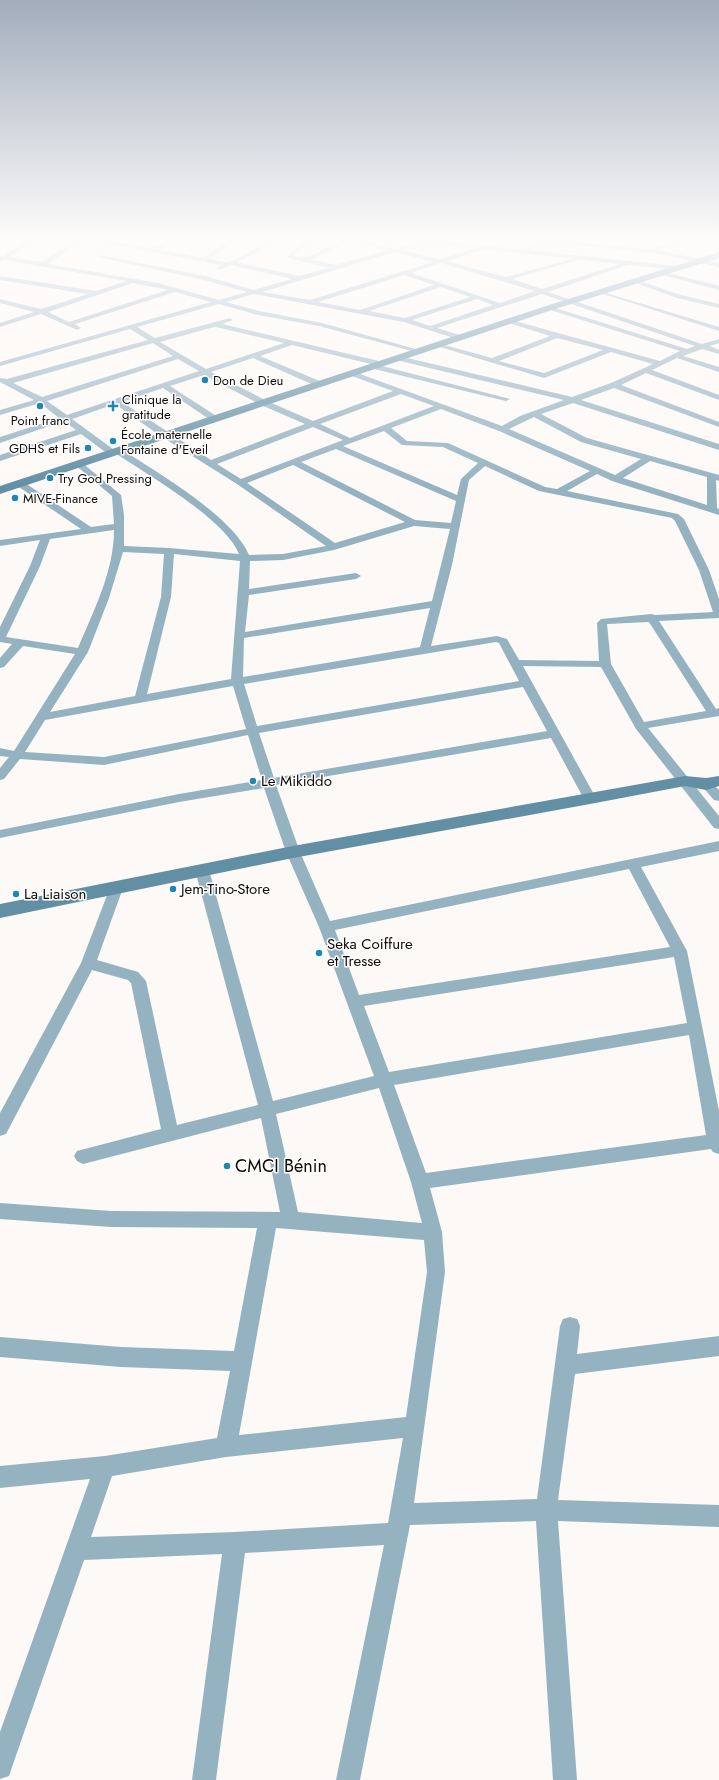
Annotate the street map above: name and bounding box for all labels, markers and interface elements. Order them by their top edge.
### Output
place label: Don de Dieu [213,371,283,390]
marker: Don de Dieu [200,375,210,385]
place label: Clinique la gratitude [122,390,182,424]
marker: Clinique la gratitude [107,400,119,412]
marker: Point franc [35,401,45,411]
place label: Point franc [11,411,69,430]
place label: École maternelle Fontaine d'Eveil [121,425,212,459]
marker: École maternelle Fontaine d'Eveil [108,436,118,446]
place label: GDHS et Fils [9,439,80,458]
marker: GDHS et Fils [83,443,93,453]
place label: Try God Pressing [58,469,152,488]
marker: Try God Pressing [45,473,55,483]
place label: MIVE-Finance [23,489,98,508]
marker: MIVE-Finance [10,493,20,503]
place label: Le Mikiddo [261,770,332,792]
marker: Le Mikiddo [248,776,258,786]
place label: Jem-Tino-Store [179,878,270,900]
place label: La Liaison [24,883,86,905]
marker: Jem-Tino-Store [168,884,178,894]
marker: La Liaison [11,889,21,899]
place label: Seka Coiffure et Tresse [327,933,413,972]
marker: Seka Coiffure et Tresse [314,948,324,958]
place label: CMCI Bénin [235,1153,327,1179]
marker: CMCI Bénin [222,1161,232,1171]

